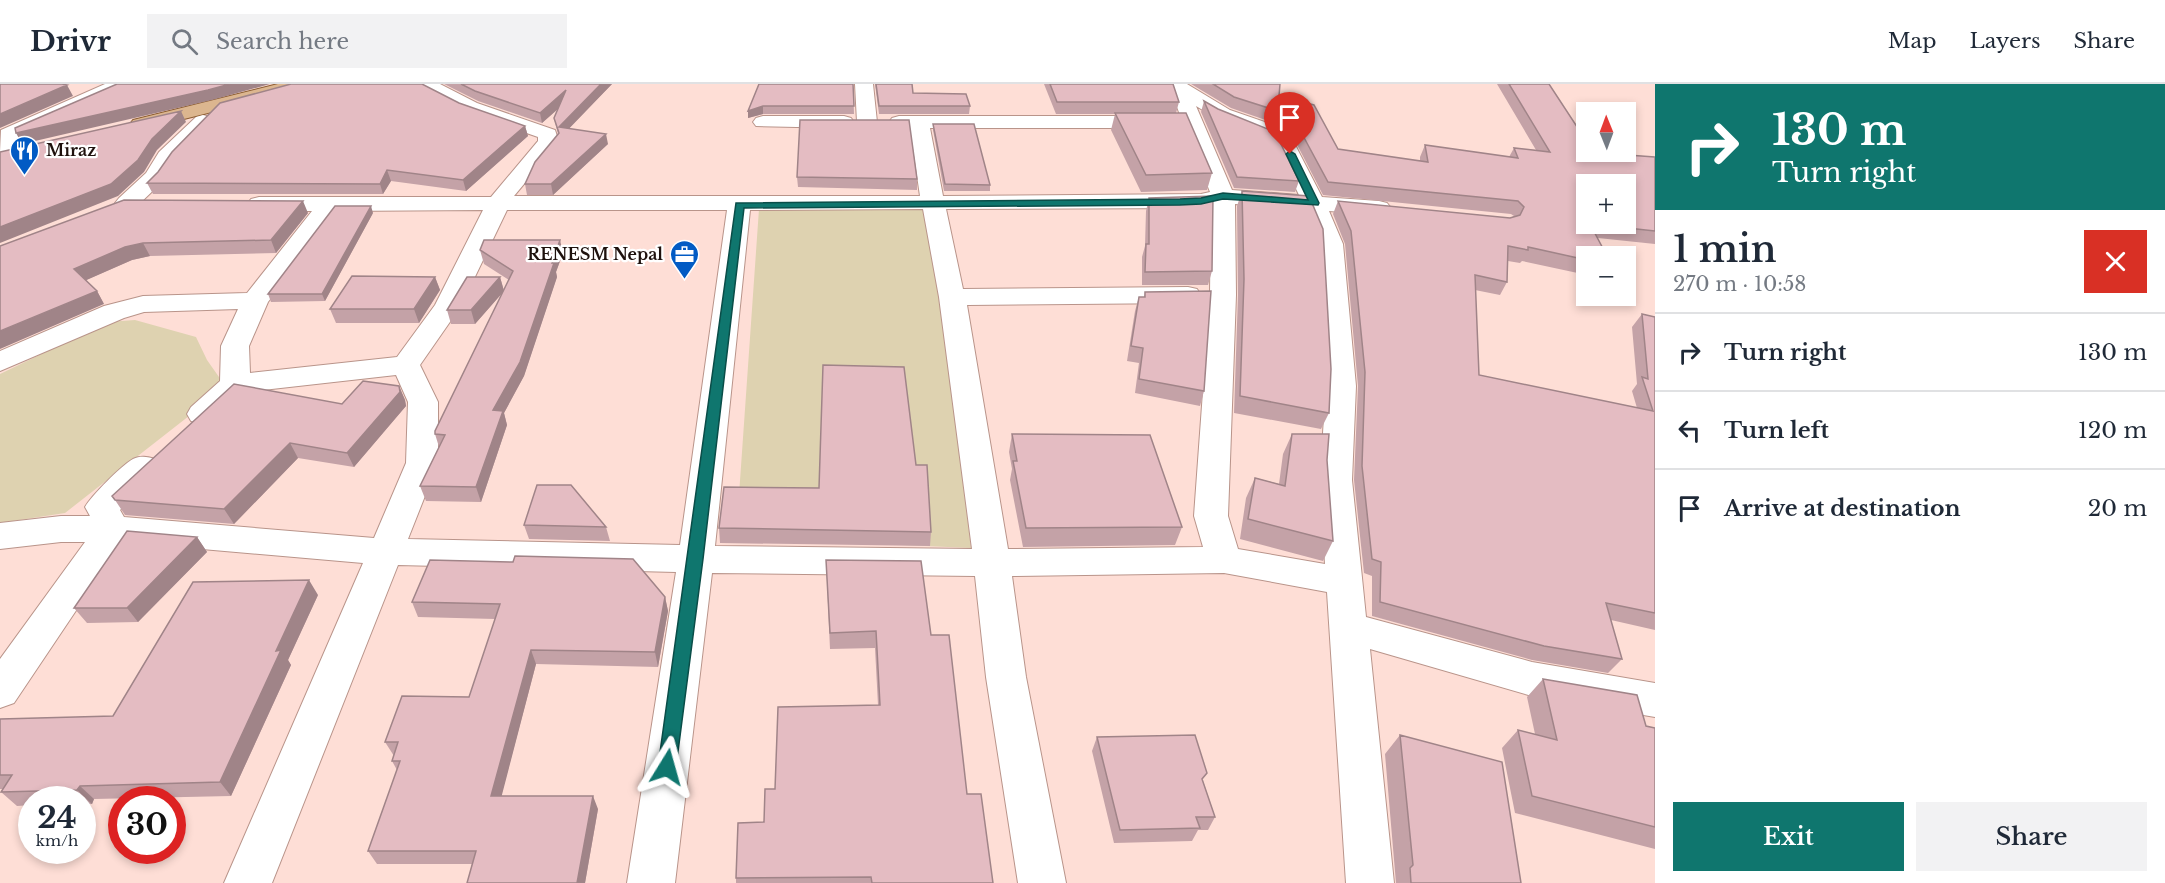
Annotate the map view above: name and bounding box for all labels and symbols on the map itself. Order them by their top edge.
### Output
pin [1264,92,1315,154]
north arrow [1576,102,1636,162]
restaurant icon: Miraz [9,134,41,176]
place label: Miraz [46,140,96,160]
office icon: RENESM Nepal [668,238,700,280]
place label: RENESM Nepal [527,244,663,264]
position arrow [635,735,699,799]
speed limit sign: 30 [108,786,186,864]

